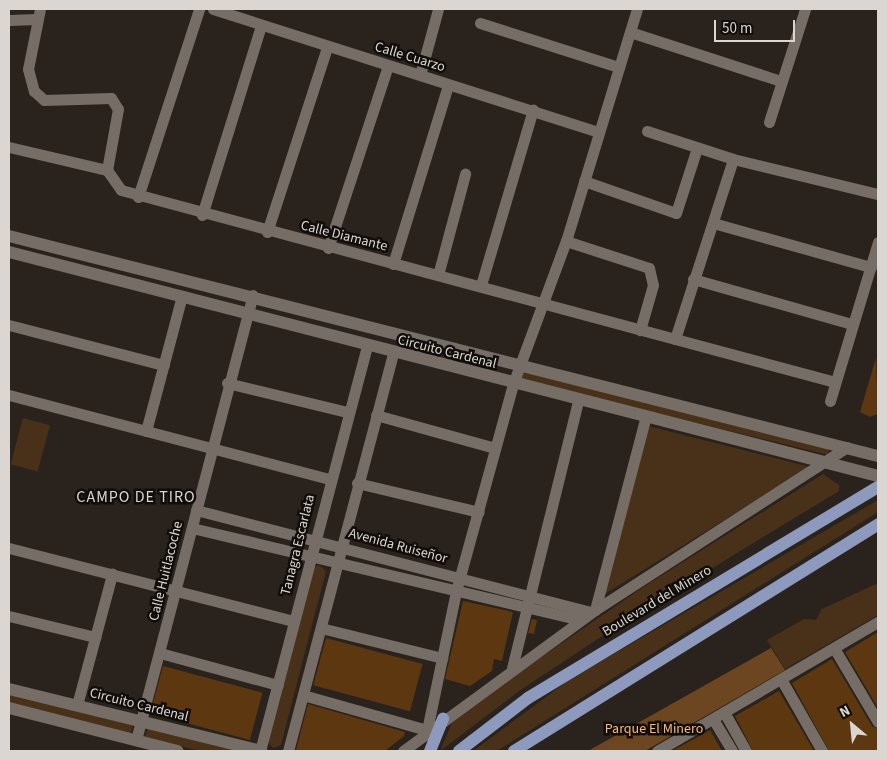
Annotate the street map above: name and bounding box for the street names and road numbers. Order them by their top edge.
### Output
street label: Calle Cuarzo [373,38,447,76]
street label: Calle Diamante [299,217,389,255]
street label: Circuito Cardenal [396,332,498,372]
street label: Tanagra Escarlata [277,493,319,597]
street label: Calle Huitlacoche [145,519,187,623]
street label: Avenida Ruiseñor [347,525,449,567]
street label: Boulevard del Minero [599,562,715,640]
street label: Circuito Cardenal [88,685,190,725]

